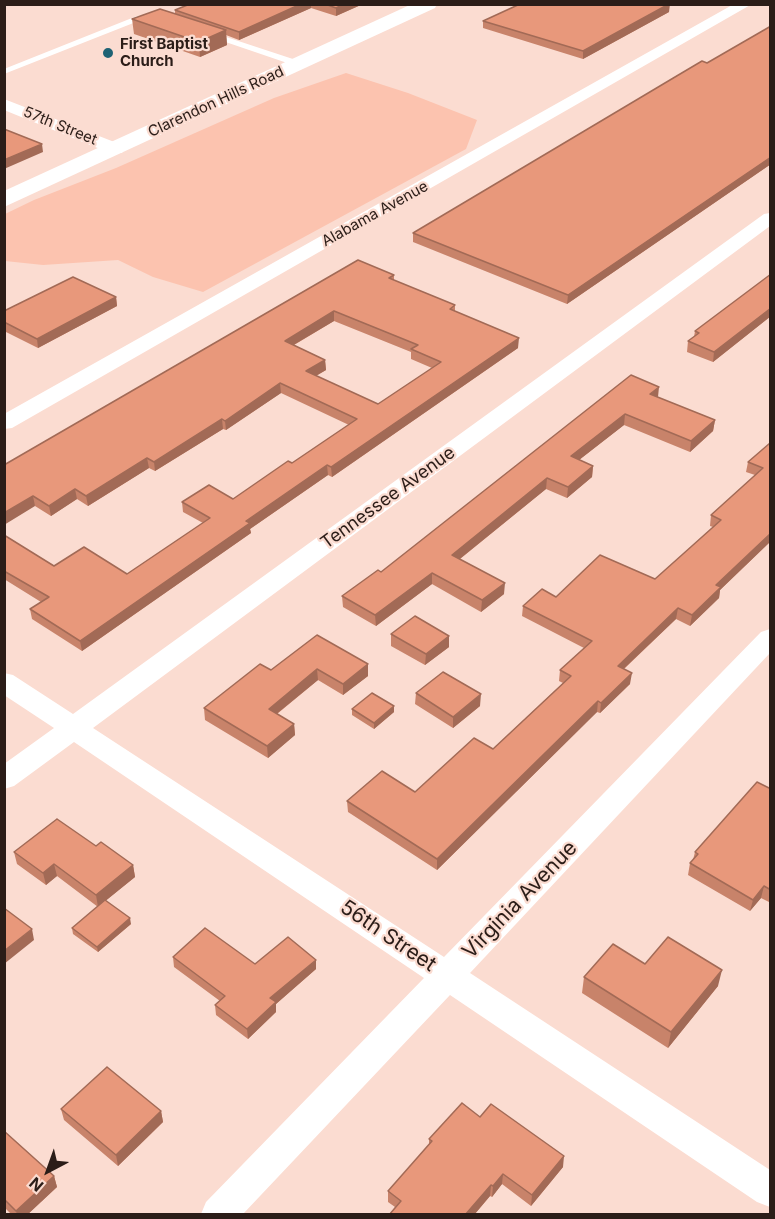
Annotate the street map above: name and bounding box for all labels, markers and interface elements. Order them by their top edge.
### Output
place label: First Baptist Church [120,35,208,70]
marker: First Baptist Church [101,46,115,60]
street label: Clarendon Hills Road [145,63,287,141]
street label: 57th Street [21,103,99,149]
street label: Alabama Avenue [319,177,431,251]
street label: Tennessee Avenue [317,442,459,554]
street label: Virginia Avenue [457,836,583,964]
street label: 56th Street [335,895,441,977]
north arrow [18,1141,78,1201]
text: N [25,1173,47,1196]

